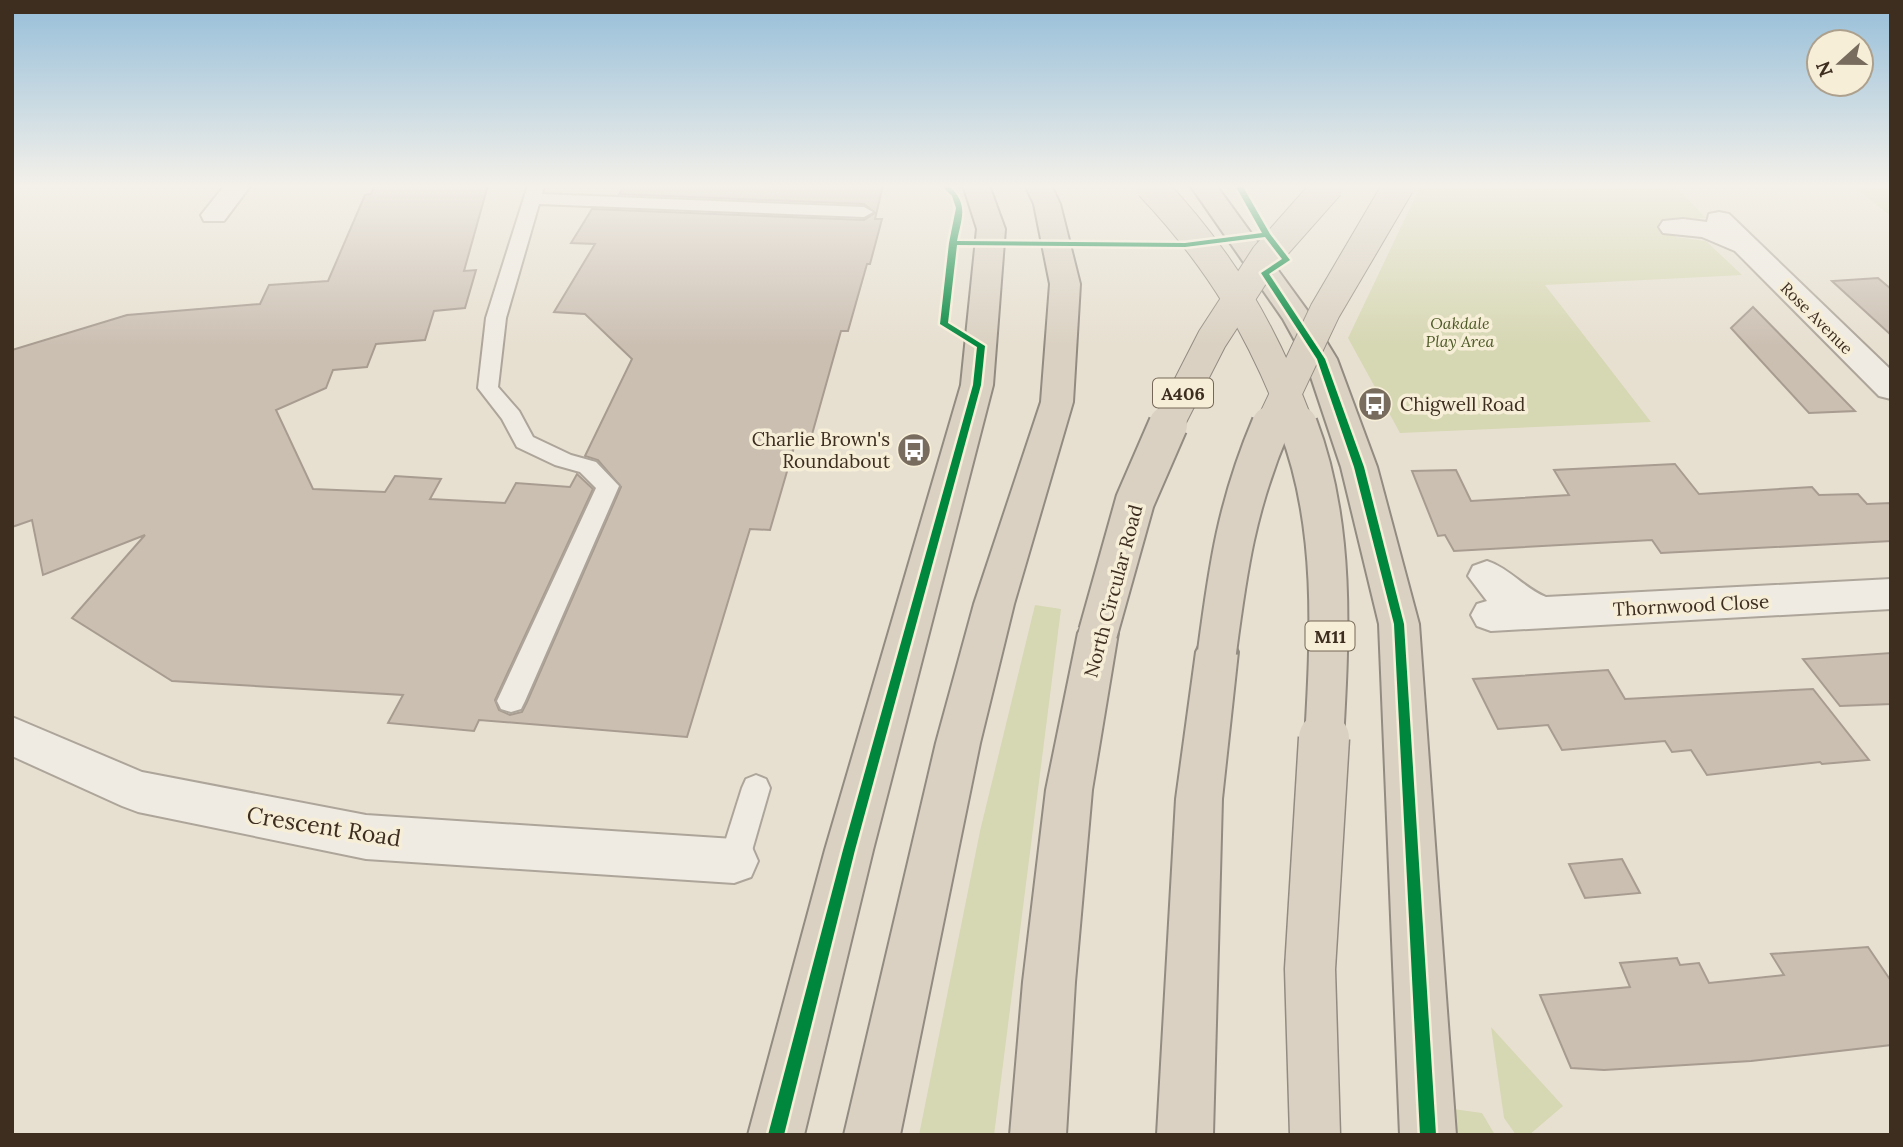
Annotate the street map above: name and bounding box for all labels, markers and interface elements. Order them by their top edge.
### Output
north arrow [1805,28,1875,98]
text: N [1810,58,1838,80]
street label: Rose Avenue [1777,278,1857,358]
park label: Oakdale Play Area [1426,313,1495,351]
road number: A406 [1153,379,1213,408]
bus stop icon: Chigwell Road [1356,385,1394,423]
place label: Chigwell Road [1400,392,1525,416]
place label: Charlie Brown's Roundabout [752,427,891,473]
bus stop icon: Charlie Brown's Roundabout [895,431,933,469]
street label: North Circular Road [1078,502,1148,680]
street label: Thornwood Close [1612,589,1770,621]
road number: M11 [1306,622,1354,650]
street label: Crescent Road [245,800,403,853]

